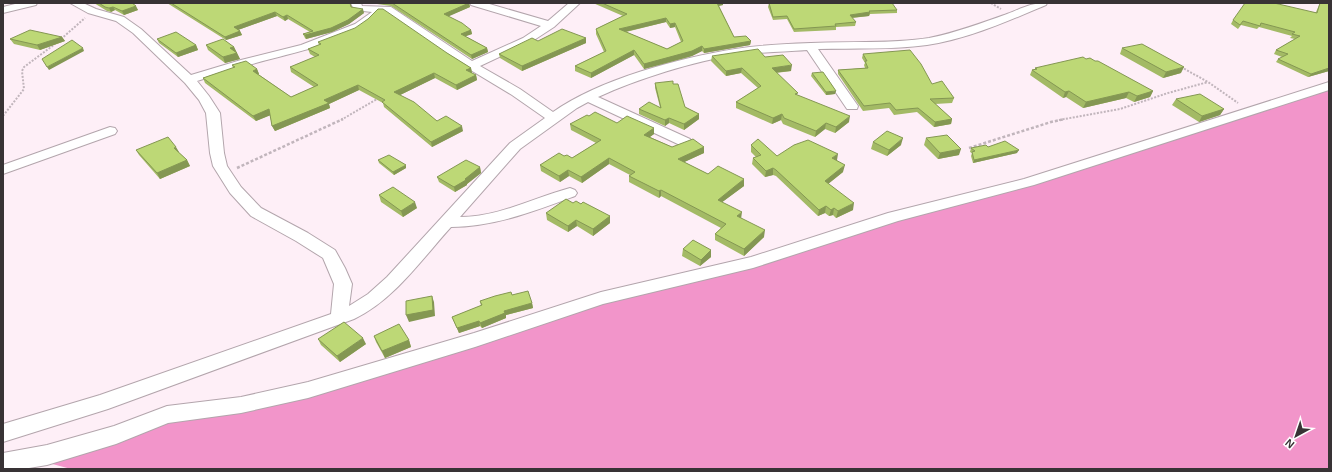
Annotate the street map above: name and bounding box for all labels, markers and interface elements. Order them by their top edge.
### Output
north arrow [1276,416,1316,456]
text: N [1283,436,1296,451]

